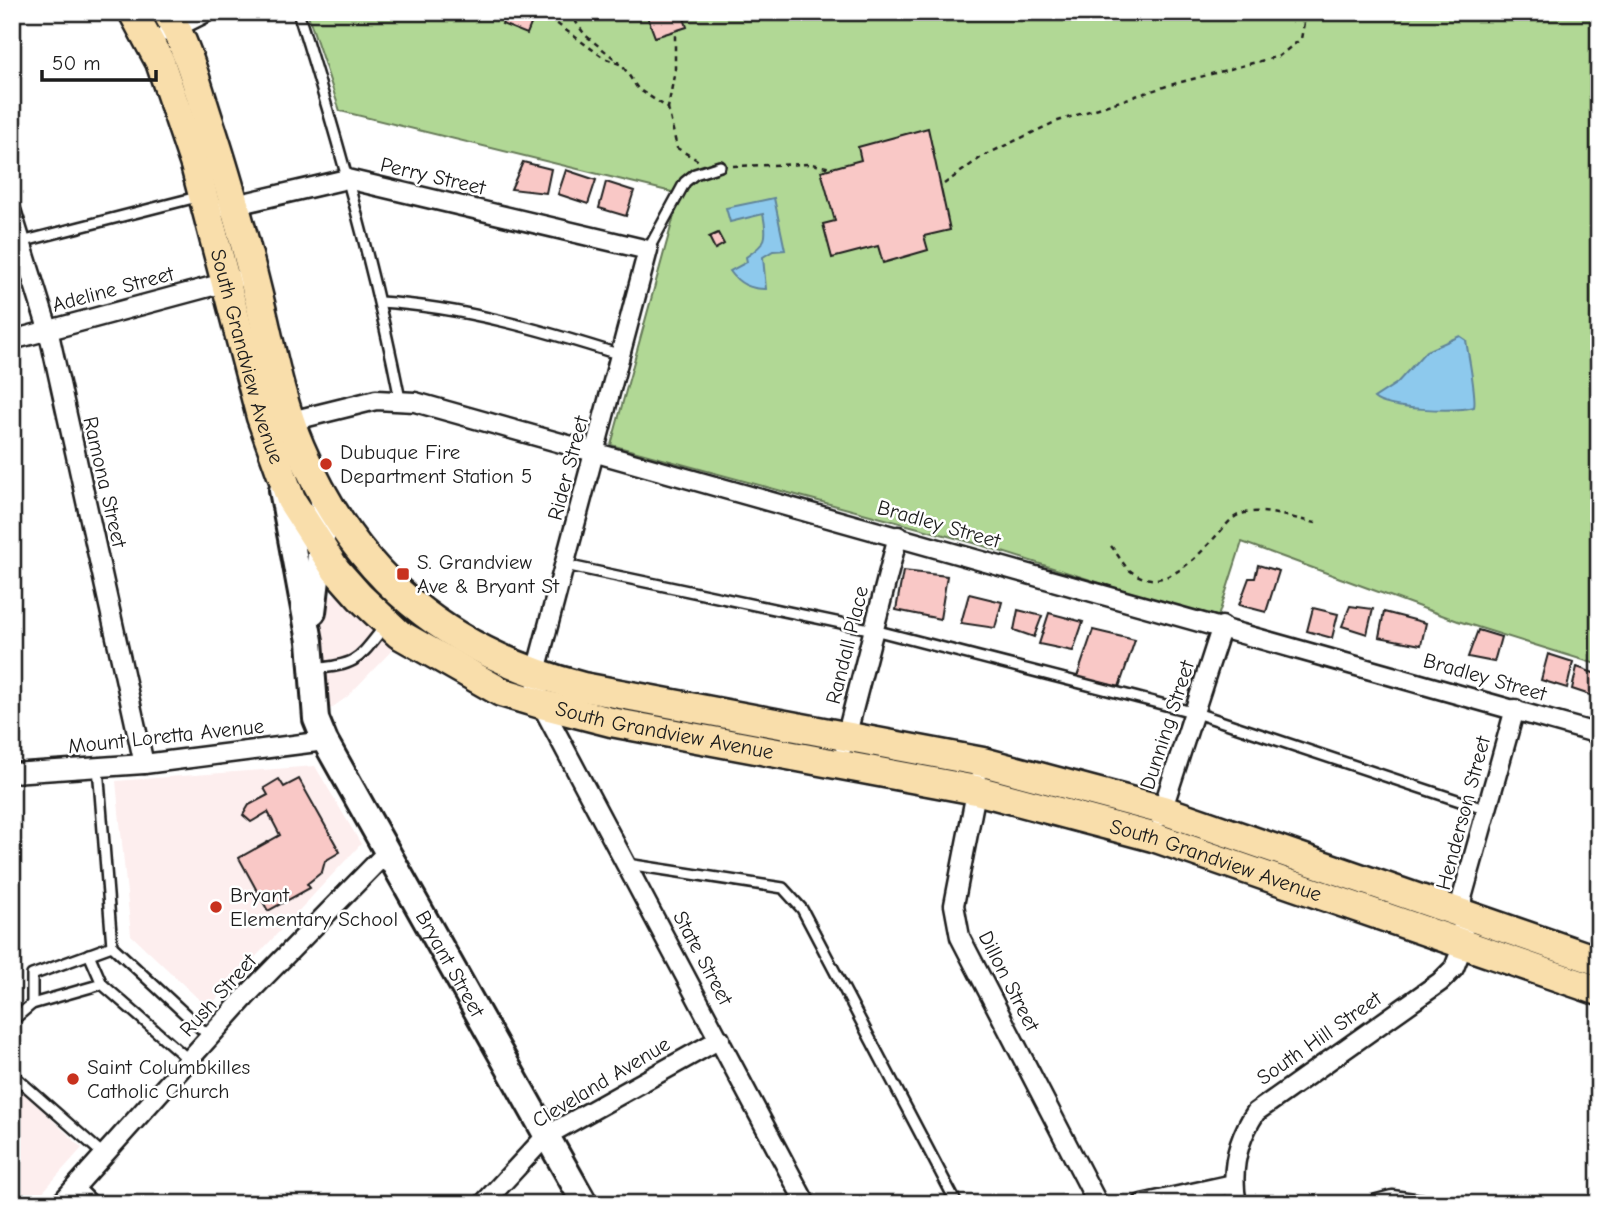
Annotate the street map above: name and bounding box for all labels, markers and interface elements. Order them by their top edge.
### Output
scale bar [42,38,156,82]
text: 50 m [52,51,101,75]
street label: Perry Street [378,152,489,200]
street label: South Grandview Avenue [206,246,289,467]
street label: Adeline Street [50,261,177,317]
street label: Rider Street [543,412,594,523]
street label: Ramona Street [78,414,132,551]
place label: Dubuque Fire Department Station 5 [340,440,532,488]
marker: Dubuque Fire Department Station 5 [318,456,334,472]
street label: Bradley Street [875,495,1004,553]
place label: S. Grandview Ave & Bryant St [417,550,560,598]
marker: S. Grandview Ave & Bryant St [395,566,411,582]
street label: Randall Place [821,584,873,706]
street label: Bradley Street [1421,648,1550,706]
street label: Dunning Street [1135,656,1199,793]
street label: South Grandview Avenue [553,696,776,764]
street label: Mount Loretta Avenue [67,714,265,758]
street label: Henderson Street [1431,732,1495,893]
street label: South Grandview Avenue [1107,814,1325,906]
place label: Bryant Elementary School [230,883,398,931]
marker: Bryant Elementary School [208,899,224,915]
street label: Bryant Street [411,906,490,1022]
street label: State Street [668,907,738,1010]
street label: Dillon Street [973,927,1045,1036]
street label: Rush Street [175,948,262,1041]
street label: South Hill Street [1252,986,1387,1090]
street label: Cleveland Avenue [528,1032,674,1132]
place label: Saint Columbkilles Catholic Church [87,1055,250,1103]
marker: Saint Columbkilles Catholic Church [65,1071,81,1087]

